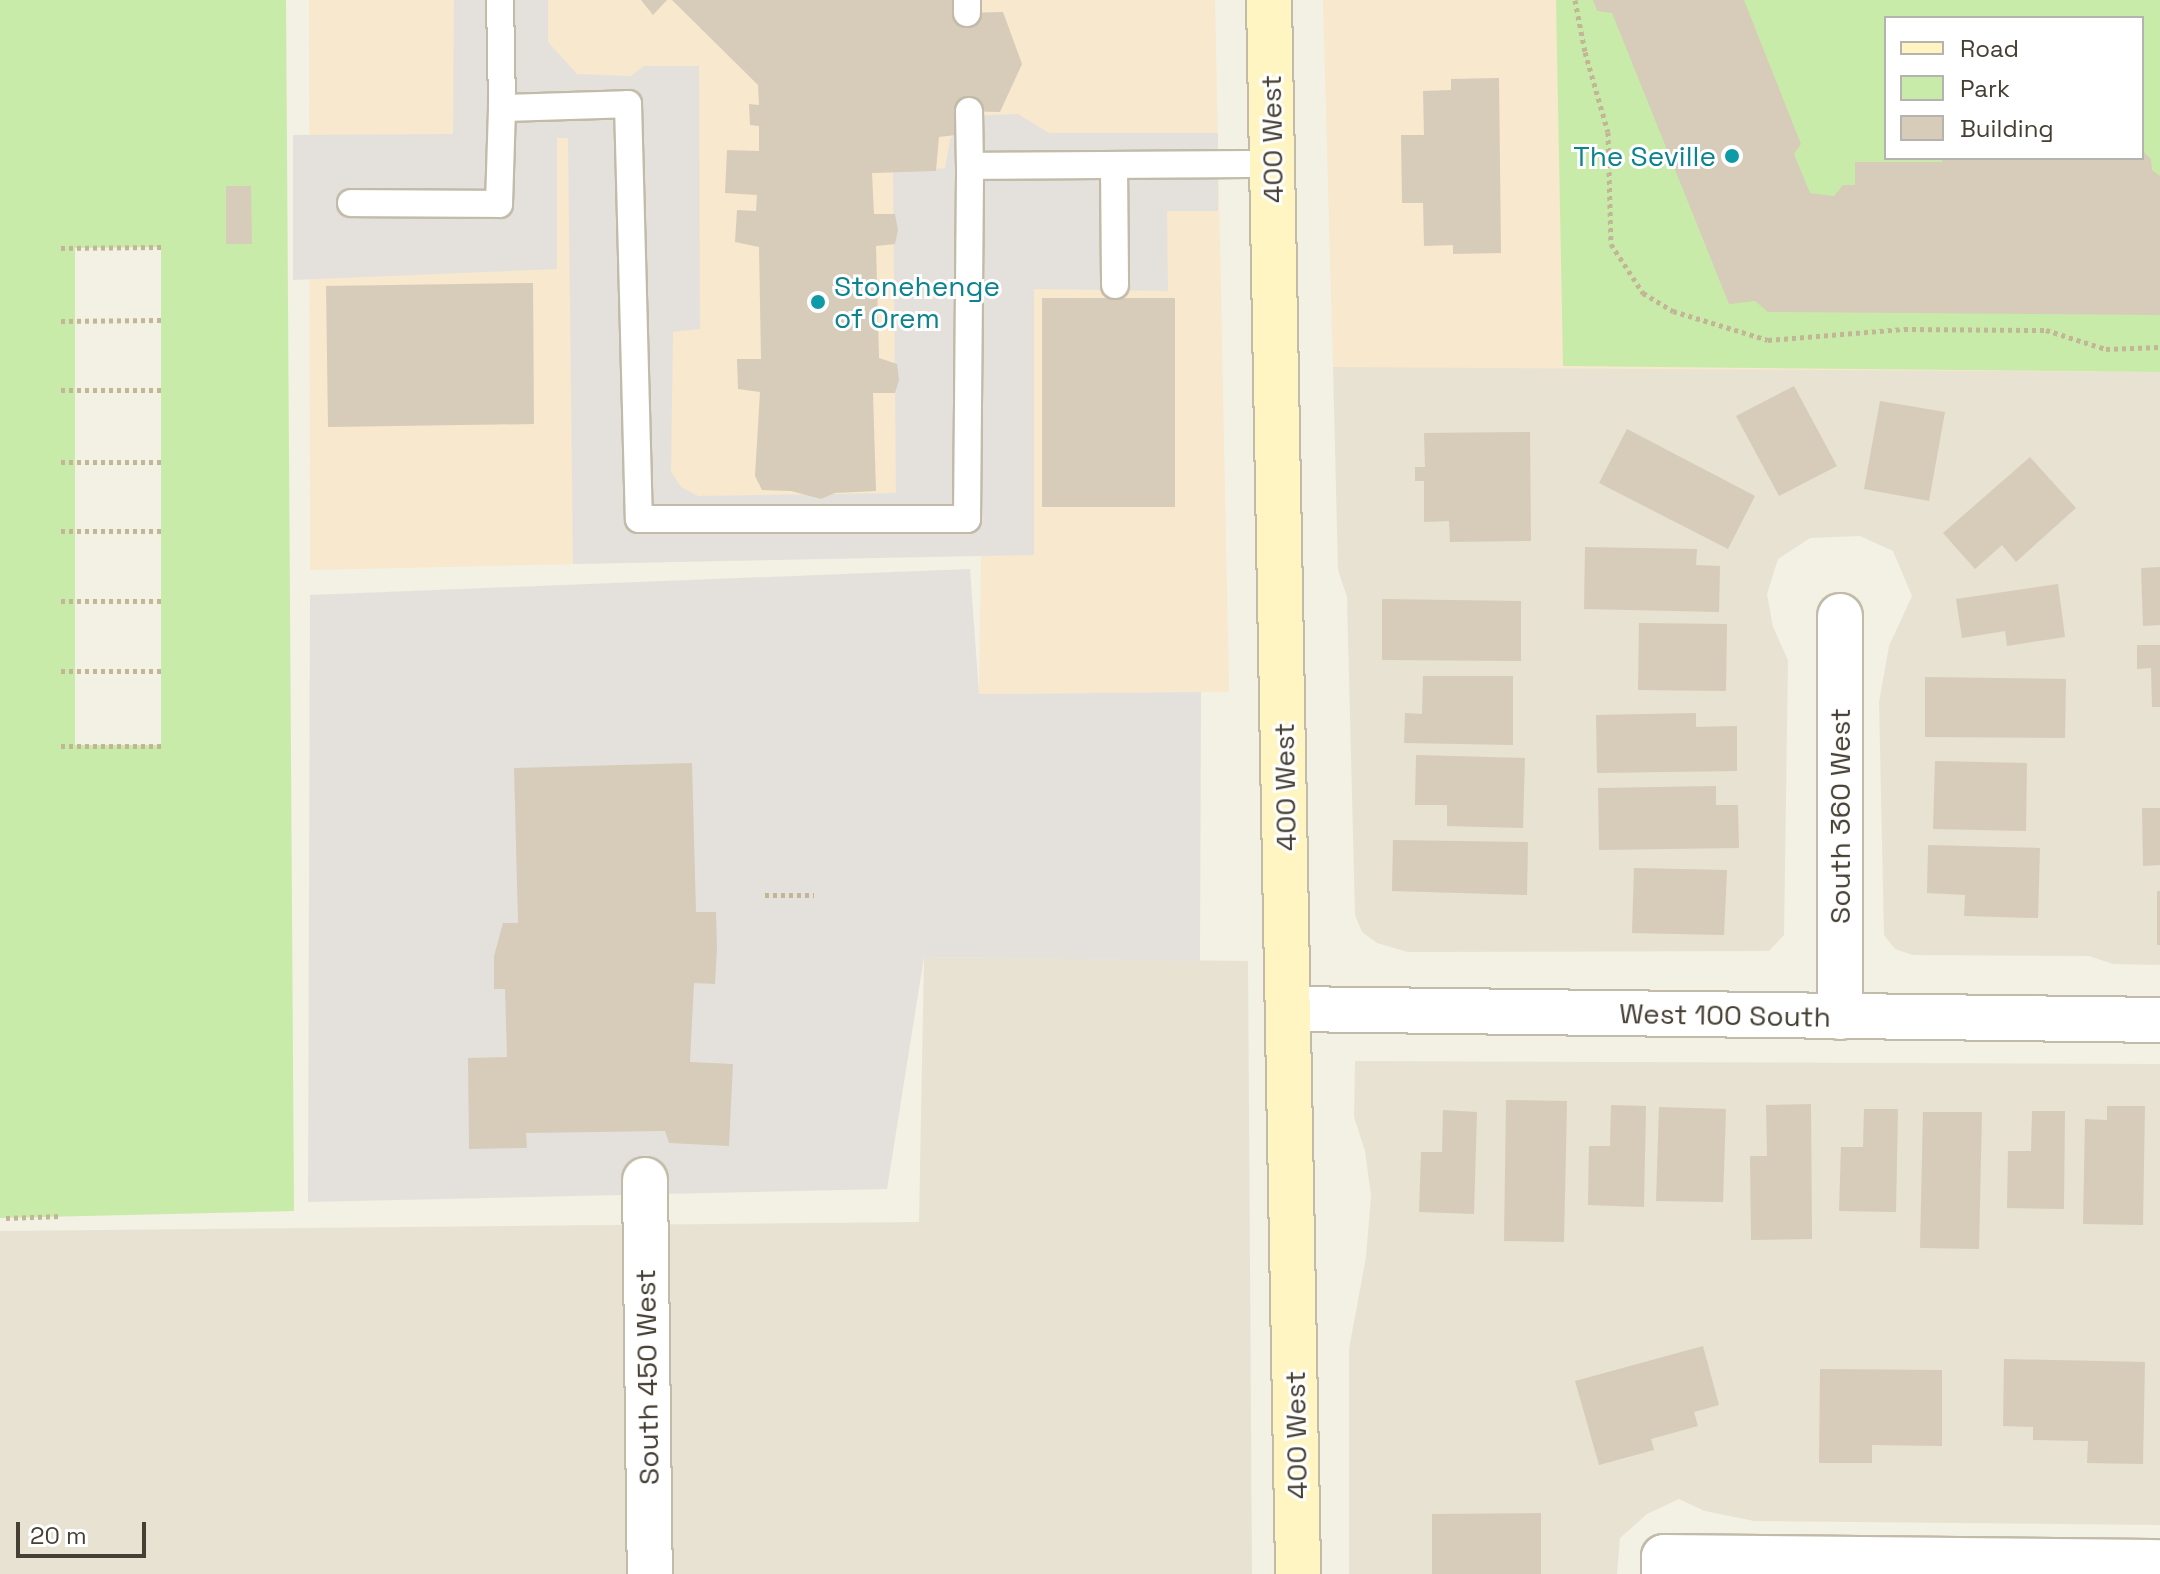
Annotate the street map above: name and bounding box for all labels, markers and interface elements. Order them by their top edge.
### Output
legend [1884,16,2144,160]
text: Road [1960,33,2019,64]
text: Park [1960,73,2010,104]
street label: 400 West [1254,74,1290,204]
text: Building [1960,113,2054,144]
place label: The Seville [1573,139,1716,173]
marker: The Seville [1723,147,1741,165]
place label: Stonehenge of Orem [834,269,1000,335]
marker: Stonehenge of Orem [809,293,827,311]
street label: South 360 West [1823,708,1857,924]
street label: 400 West [1267,722,1303,852]
street label: West 100 South [1619,996,1831,1034]
street label: South 450 West [628,1269,666,1485]
street label: 400 West [1278,1370,1314,1500]
scale bar [20,1506,150,1556]
text: 20 m [30,1520,87,1551]

